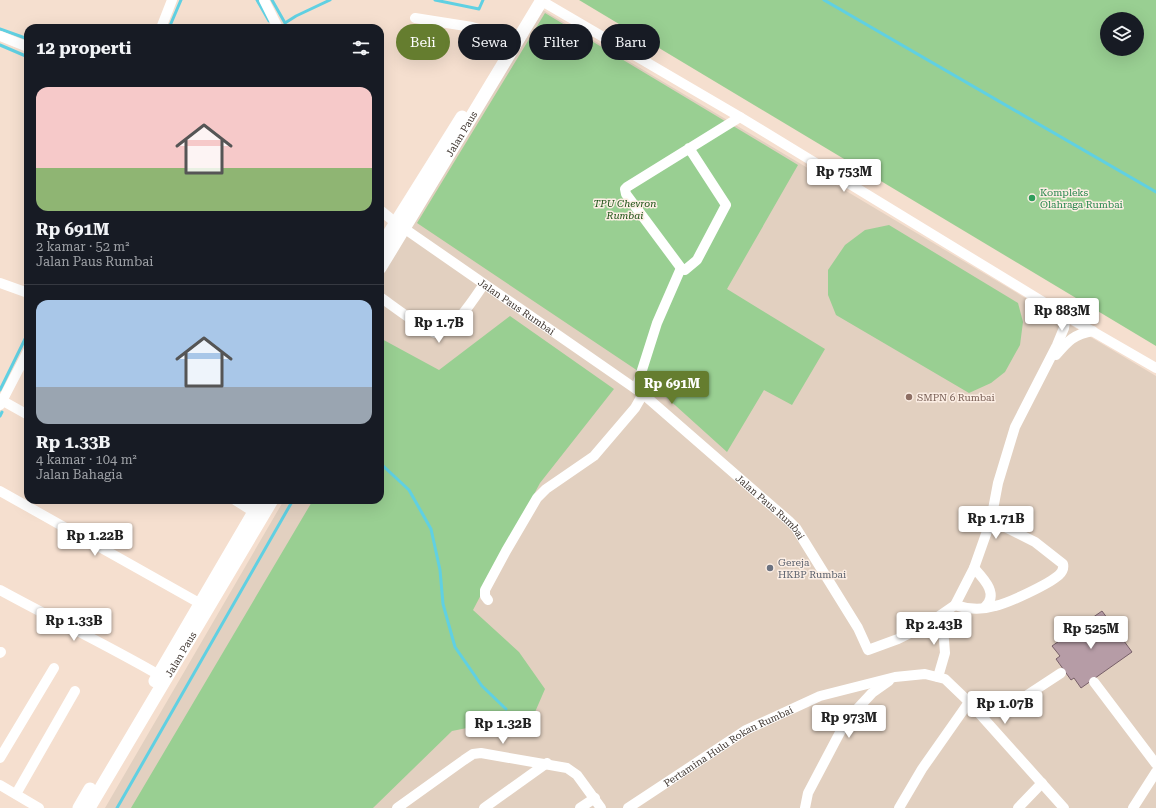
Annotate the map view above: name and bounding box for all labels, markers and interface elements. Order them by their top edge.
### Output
map controls [1100,12,1144,56]
button: layers [1100,12,1144,56]
chip: Beli [396,24,450,60]
chip: Sewa [458,24,521,60]
chip: Filter [529,24,593,60]
chip: Baru [601,24,660,60]
icon: filters [350,37,372,59]
text: 12 properti [36,38,131,58]
street label: Jalan Paus [444,109,480,159]
icon: home [168,113,240,185]
pin: Rp 753M [807,159,881,193]
text: Rp 753M [816,164,872,179]
place label: Kompleks Olahraga Rumbai [1040,187,1123,210]
marker: Kompleks Olahraga Rumbai [1027,193,1037,203]
park label: TPU Chevron Rumbai [594,198,656,221]
text: Rp 691M [36,219,109,239]
text: 2 kamar · 52 m² [36,239,129,254]
text: Jalan Paus Rumbai [36,254,153,269]
street label: Jalan Paus Rumbai [476,277,557,337]
pin: Rp 883M [1025,298,1099,332]
text: Rp 883M [1034,303,1090,318]
pin: Rp 1.7B [402,310,476,344]
text: Rp 1.7B [414,315,464,330]
icon: home [168,326,240,398]
pin: Rp 691M [635,371,709,405]
text: Rp 691M [644,376,700,391]
marker: SMPN 6 Rumbai [904,392,914,402]
place label: SMPN 6 Rumbai [917,392,995,403]
text: Rp 1.33B [36,432,111,452]
text: 4 kamar · 104 m² [36,452,137,467]
text: Jalan Bahagia [36,467,123,482]
street label: Jalan Paus Rumbai [734,472,807,542]
pin: Rp 1.71B [955,506,1037,540]
text: Rp 1.71B [968,511,1024,526]
pin: Rp 1.22B [54,523,136,557]
text: Rp 1.22B [67,528,123,543]
place label: Gereja HKBP Rumbai [778,557,846,580]
marker: Gereja HKBP Rumbai [765,563,775,573]
pin: Rp 1.33B [33,608,115,642]
pin: Rp 2.43B [893,612,975,646]
text: Rp 1.33B [46,613,102,628]
pin: Rp 525M [1054,616,1128,650]
text: Rp 2.43B [906,617,962,632]
text: Rp 525M [1063,621,1119,636]
street label: Jalan Paus [163,629,199,679]
pin: Rp 1.07B [964,691,1046,725]
text: Rp 1.07B [977,696,1033,711]
street label: Pertamina Hulu Rokan Rumbai [662,704,795,789]
pin: Rp 973M [812,705,886,739]
text: Rp 973M [821,710,877,725]
pin: Rp 1.32B [462,711,544,745]
text: Rp 1.32B [475,716,531,731]

